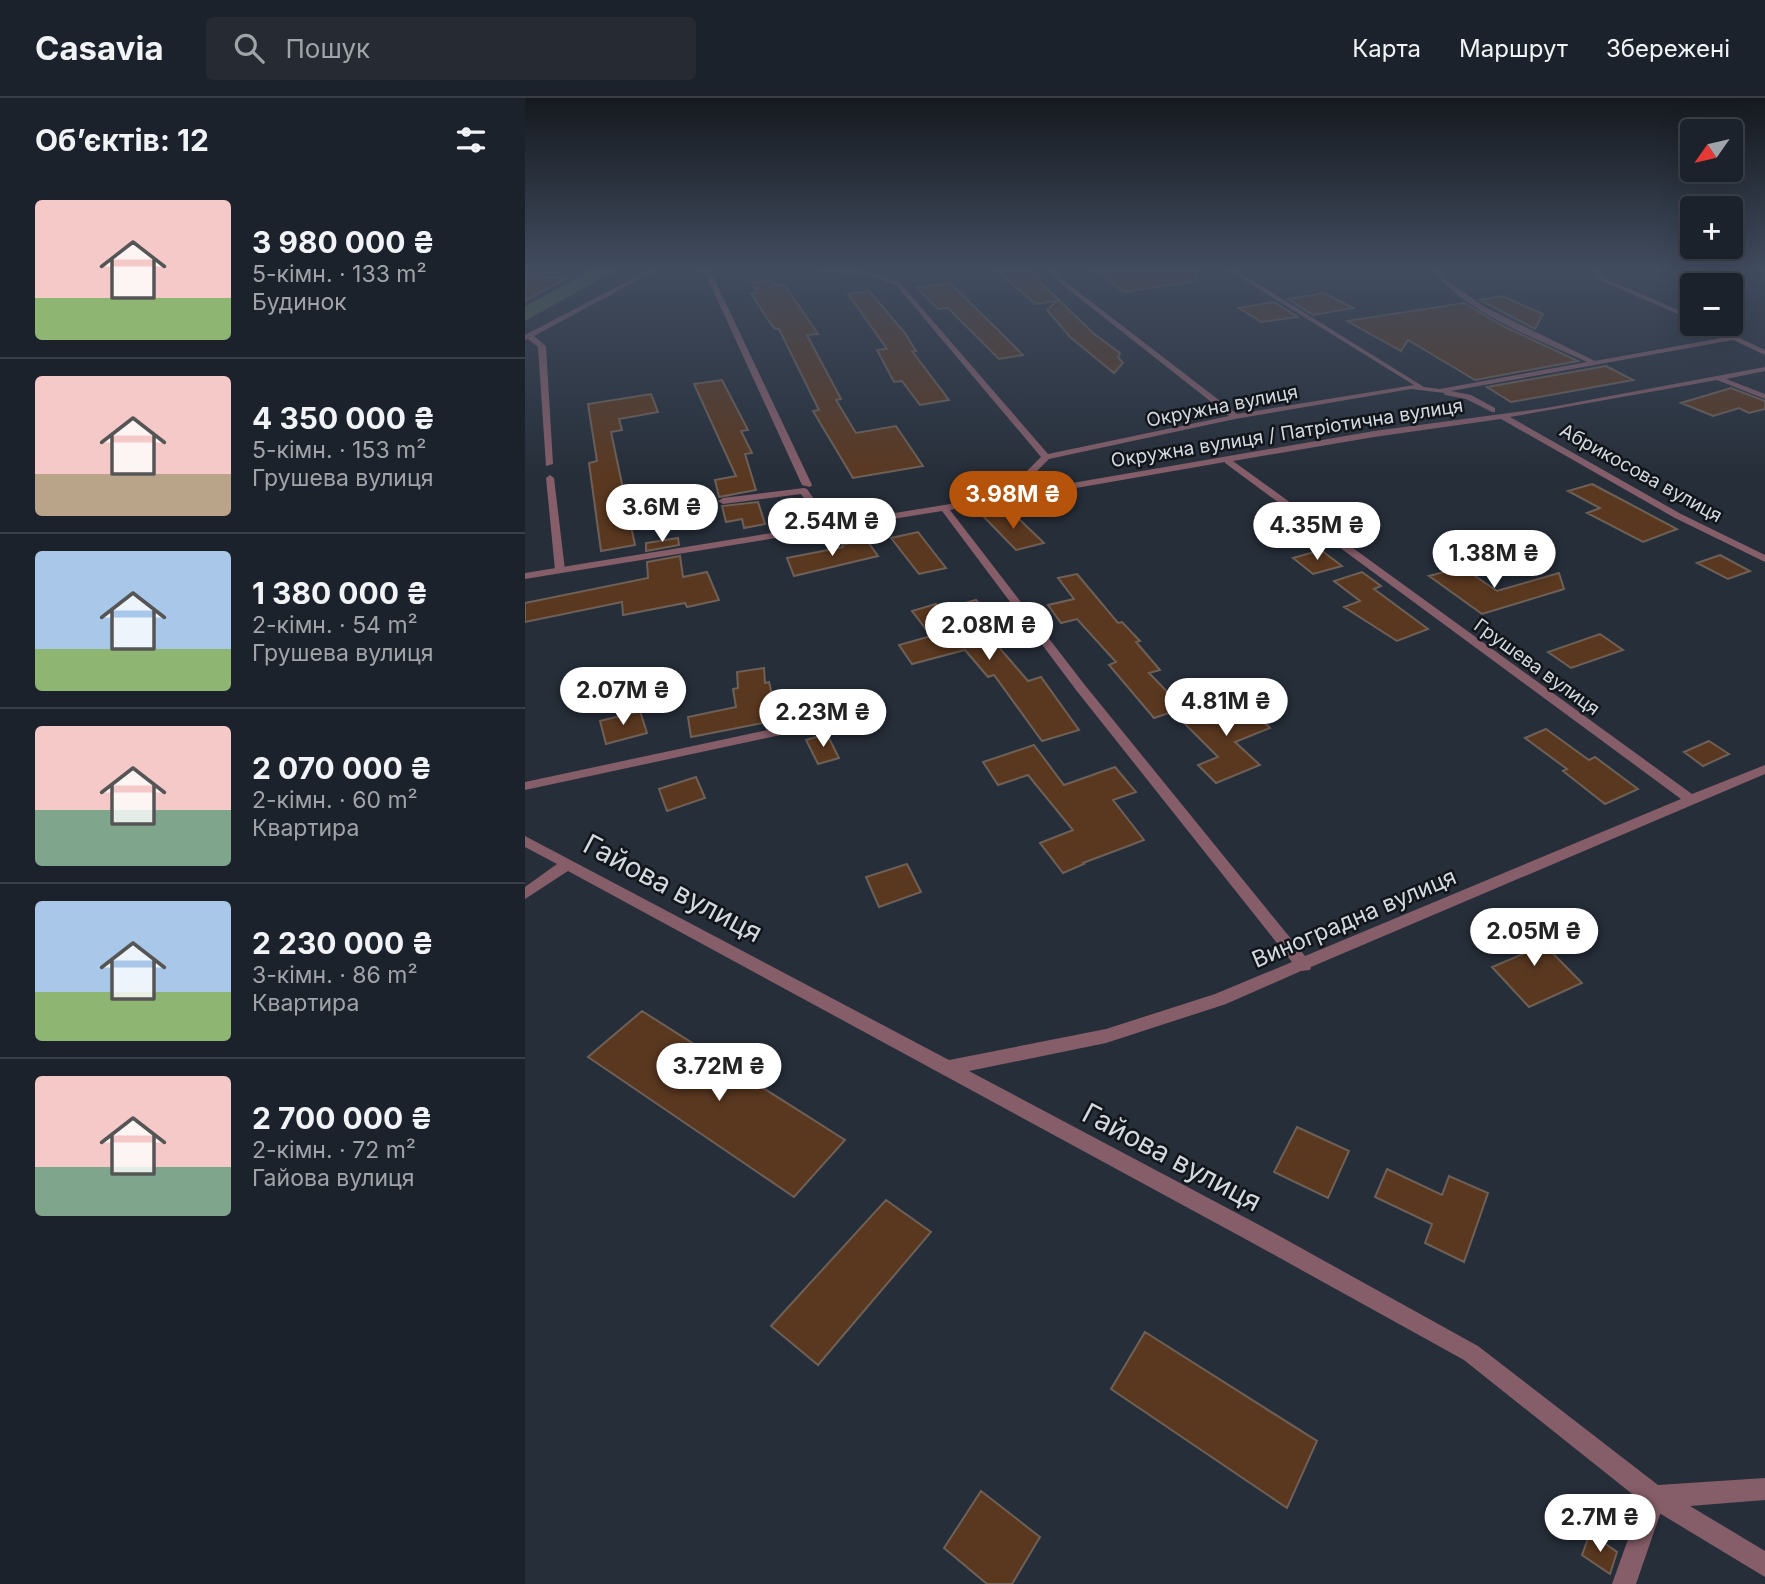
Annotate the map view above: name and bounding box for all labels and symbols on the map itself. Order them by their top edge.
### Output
north arrow [1680,119,1743,182]
street label: Окружна вулиця [1144,380,1300,432]
street label: Окружна вулиця / Патріотична вулиця [1109,394,1465,472]
street label: Абрикосова вулиця [1556,419,1726,527]
pin: 3.98M ₴ [948,472,1078,531]
pin: 3.6M ₴ [605,484,719,544]
pin: 2.54M ₴ [767,498,897,558]
pin: 4.35M ₴ [1252,503,1382,562]
pin: 1.38M ₴ [1429,531,1559,590]
pin: 2.08M ₴ [924,602,1054,662]
street label: Грушева вулиця [1470,614,1604,720]
pin: 2.07M ₴ [558,668,688,727]
pin: 4.81M ₴ [1161,678,1291,738]
pin: 2.23M ₴ [758,690,888,749]
street label: Гайова вулиця [578,827,768,949]
street label: Виноградна вулиця [1248,862,1460,974]
pin: 2.05M ₴ [1469,908,1599,968]
pin: 3.72M ₴ [654,1044,784,1103]
street label: Гайова вулиця [1077,1096,1267,1218]
pin: 2.7M ₴ [1543,1494,1657,1554]

